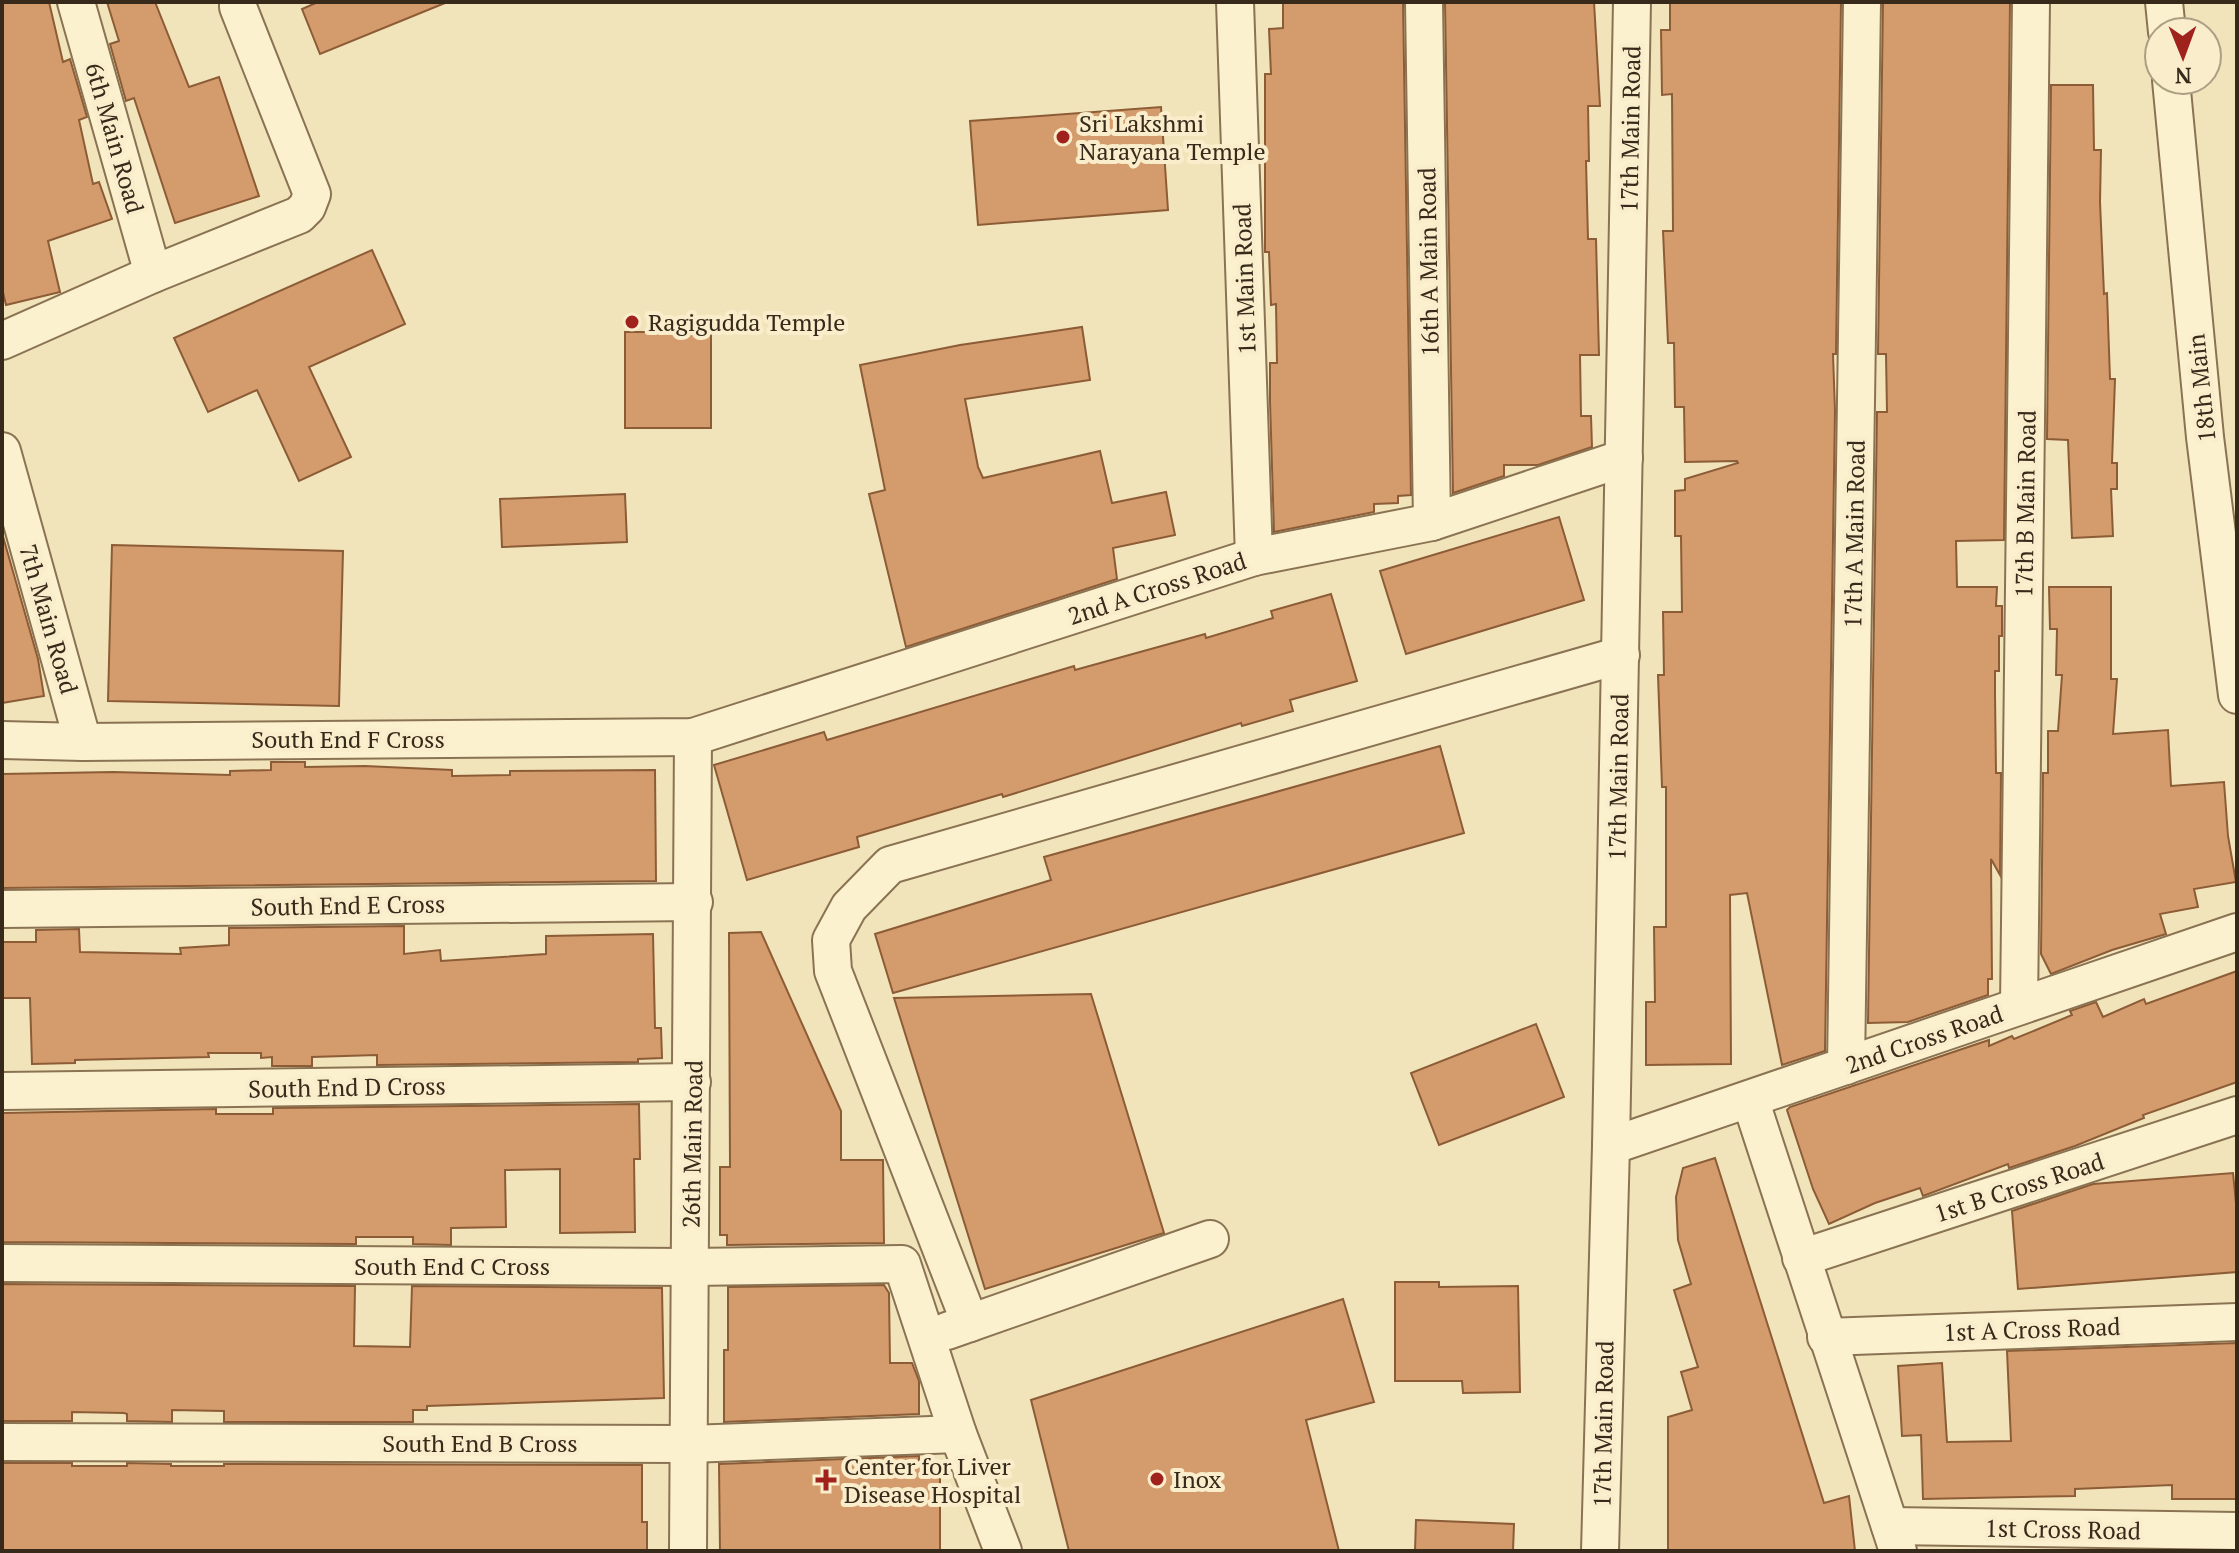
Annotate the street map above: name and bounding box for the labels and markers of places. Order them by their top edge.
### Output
place label: Sri Lakshmi Narayana Temple [1079,107,1265,167]
marker: Sri Lakshmi Narayana Temple [1054,128,1072,146]
place label: Ragigudda Temple [648,306,845,338]
marker: Ragigudda Temple [623,313,641,331]
place label: Center for Liver Disease Hospital [844,1450,1021,1510]
place label: Inox [1173,1463,1222,1495]
marker: Center for Liver Disease Hospital [815,1469,837,1491]
marker: Inox [1148,1470,1166,1488]

